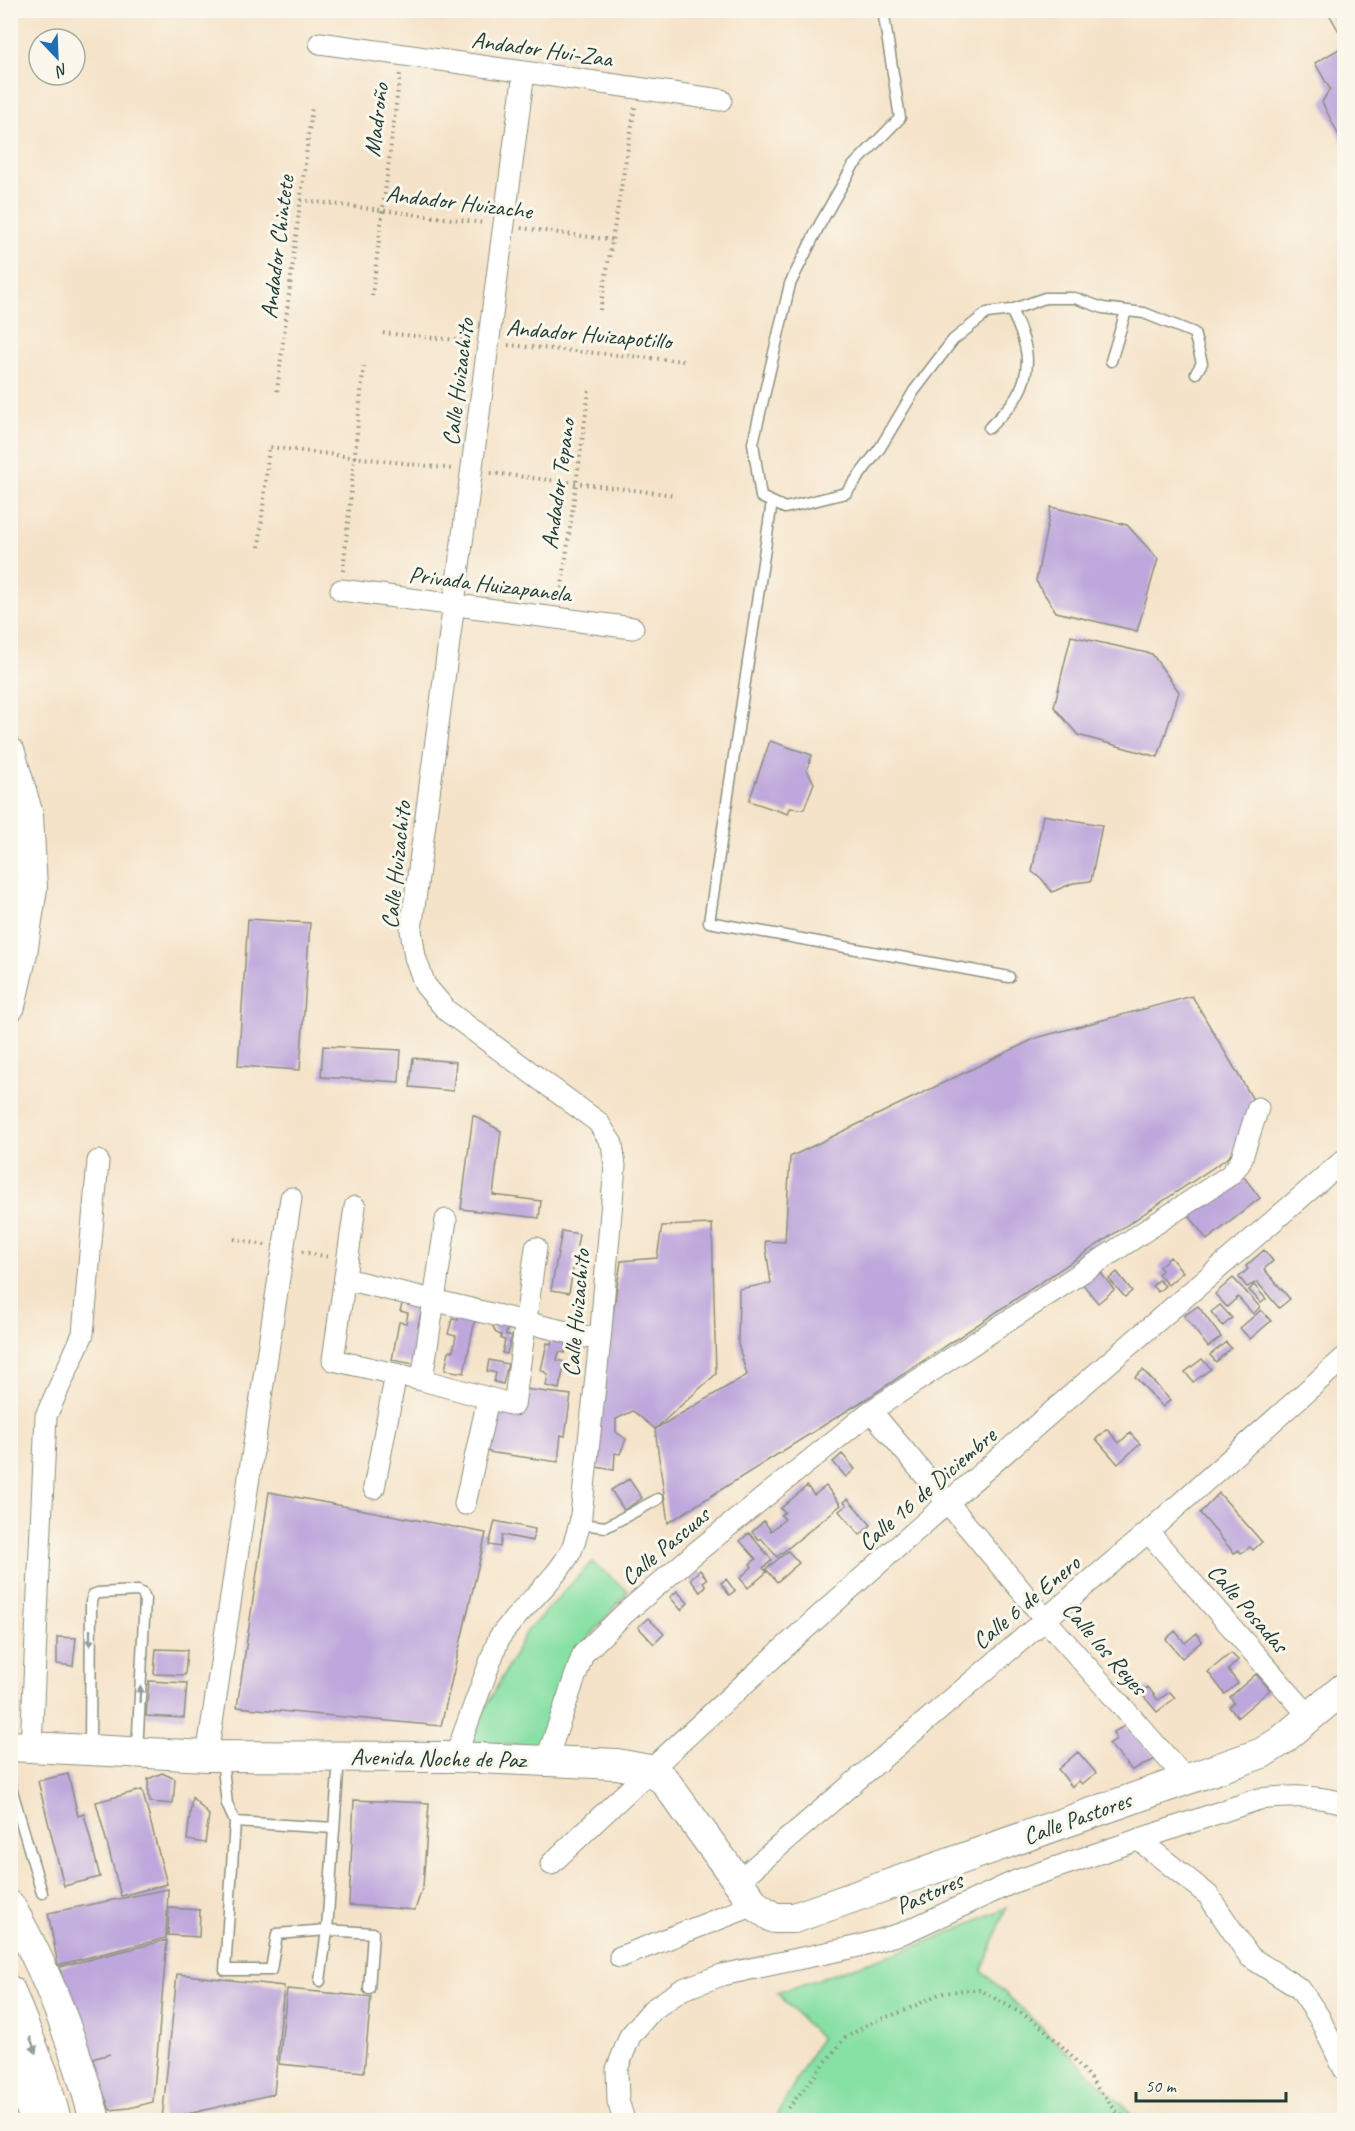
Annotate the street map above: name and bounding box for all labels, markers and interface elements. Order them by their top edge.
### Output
street label: Andador Hui-Zaa [470,24,616,74]
north arrow [27,27,87,87]
text: N [51,59,71,82]
street label: Madroño [357,80,396,158]
street label: Andador Chintete [253,172,301,320]
street label: Andador Huizache [384,178,536,226]
street label: Andador Huizapotillo [505,312,675,356]
street label: Calle Huizachito [435,315,481,447]
street label: Andador Tepano [534,415,582,551]
street label: Privada Huizapanela [407,559,575,609]
street label: Calle Huizachito [374,798,418,930]
street label: Calle Huizachito [555,1246,597,1378]
street label: Calle 16 de Diciembre [852,1419,1004,1557]
street label: Calle Pascuas [614,1499,717,1592]
street label: Calle 6 de Enero [966,1547,1087,1656]
street label: Calle Posadas [1201,1557,1296,1660]
street label: Calle los Reyes [1056,1595,1155,1702]
one-way arrow [85,1628,95,1647]
one-way arrow [135,1684,144,1703]
street label: Avenida Noche de Paz [350,1741,528,1775]
street label: Calle Pastores [1019,1784,1137,1851]
street label: Pastores [891,1864,970,1921]
one-way arrow [28,2036,38,2054]
scale bar [1136,2065,1286,2103]
text: 50 m [1145,2075,1178,2097]

